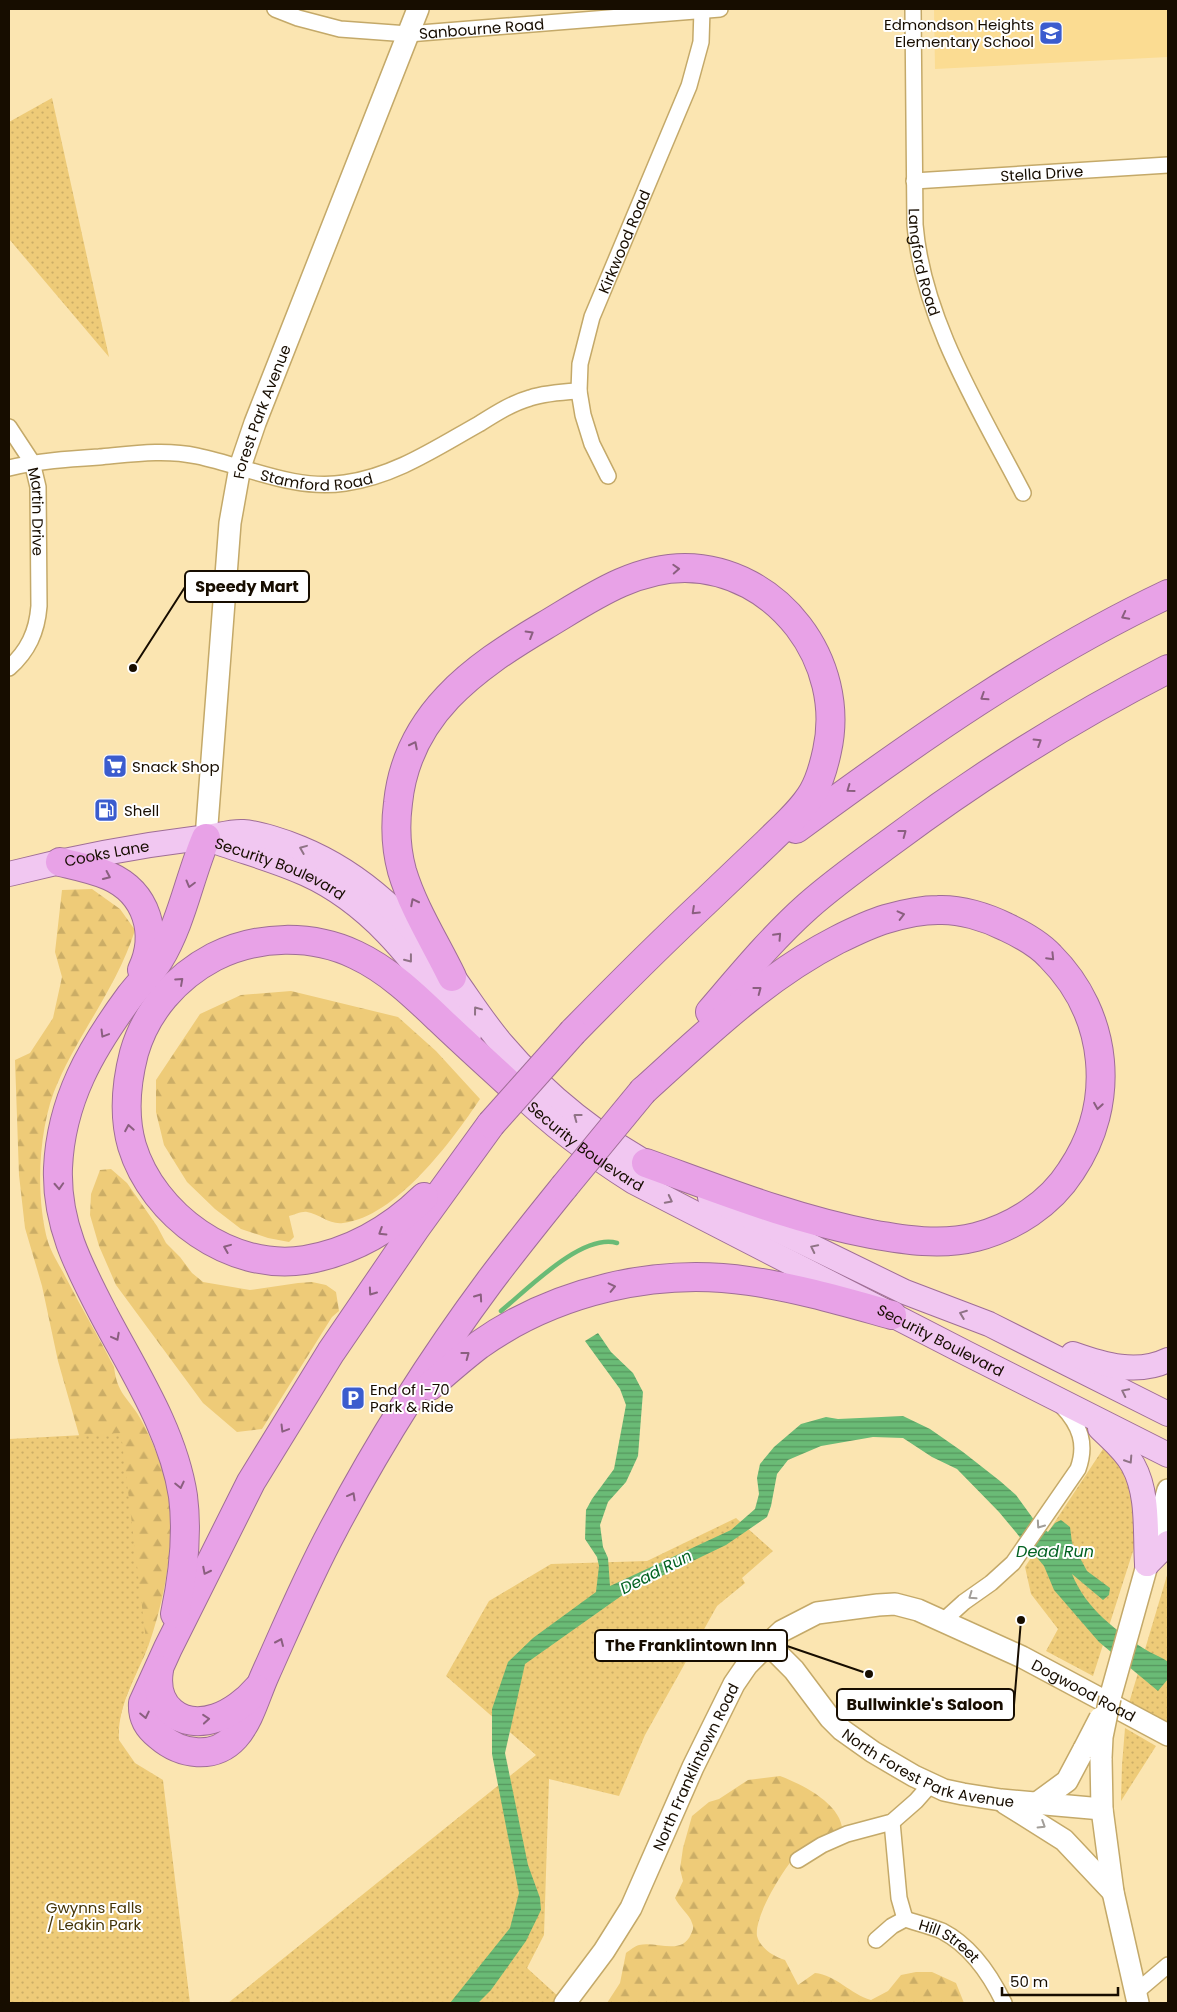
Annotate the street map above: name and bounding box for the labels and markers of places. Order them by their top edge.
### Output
place label: Edmondson Heights Elementary School [884,14,1034,52]
school or university icon: Edmondson Heights Elementary School [1038,20,1064,46]
callout: Speedy Mart [185,571,309,602]
supermarket icon: Snack Shop [102,753,128,779]
place label: Snack Shop [132,756,220,777]
fuel station icon: Shell [93,797,119,823]
place label: Shell [124,800,159,821]
place label: End of I-70 Park & Ride [370,1379,454,1417]
parking icon: End of I-70 Park & Ride [340,1385,366,1411]
callout: The Franklintown Inn [595,1630,787,1661]
callout: Bullwinkle's Saloon [837,1689,1014,1720]

